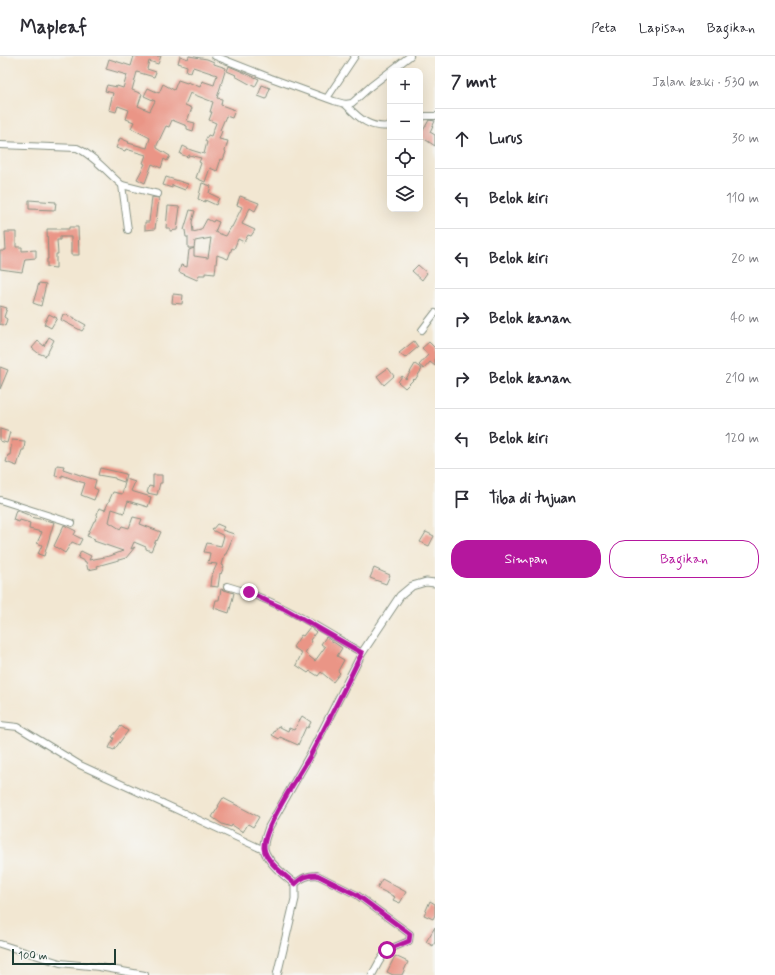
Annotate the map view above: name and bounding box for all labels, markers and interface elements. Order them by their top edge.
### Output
text: Mapleaf [20,15,87,40]
text: Peta [591,19,617,37]
text: Lapisan [639,19,685,37]
text: Bagikan [707,19,755,37]
map controls [387,68,423,212]
button: + [387,68,423,104]
text: 7 mnt [451,71,497,93]
text: Jalan kaki · 530 m [652,74,759,91]
button: − [387,104,423,140]
icon: ahead [451,128,473,150]
text: Lurus [489,129,522,149]
text: 30 m [732,130,759,147]
button: locate [387,140,423,176]
button: layers [387,176,423,212]
icon: left [451,188,473,210]
text: Belok kiri [489,189,548,209]
text: 110 m [726,190,759,207]
icon: left [451,248,473,270]
text: Belok kiri [489,249,548,269]
text: 20 m [731,250,759,267]
icon: right [451,308,473,330]
text: Belok kanan [489,309,572,329]
text: 40 m [730,310,759,327]
icon: right [451,368,473,390]
text: Belok kanan [489,369,572,389]
text: 210 m [725,370,759,387]
icon: left [451,428,473,450]
text: Belok kiri [489,429,548,449]
text: 120 m [725,430,759,447]
icon: arrive [451,488,473,510]
text: Tiba di tujuan [489,489,576,509]
button: Simpan [451,540,601,578]
button: Bagikan [609,540,759,578]
route end [240,583,258,601]
route start [378,941,396,959]
scale bar [12,947,116,966]
text: 100 m [18,949,48,963]

